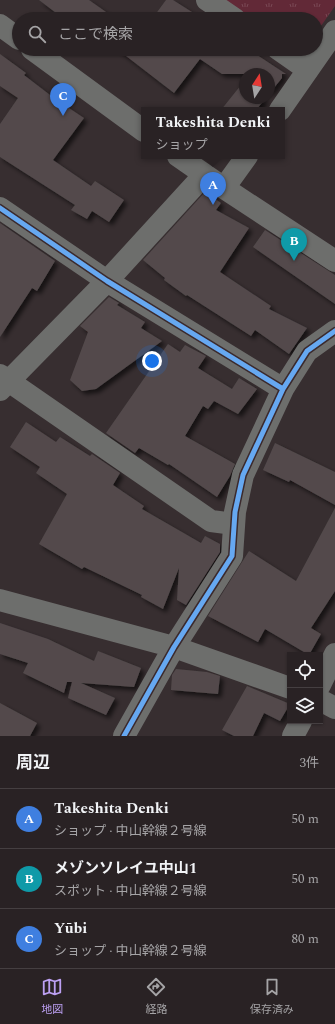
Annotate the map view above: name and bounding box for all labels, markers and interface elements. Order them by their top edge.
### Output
search box [12,12,323,56]
icon: search [26,23,48,45]
text: ここで検索 [58,23,133,46]
north arrow [239,68,275,104]
pin: C [50,83,76,116]
popup [141,107,285,159]
text: Takeshita Denki [156,111,270,134]
text: ショップ [156,135,208,155]
pin: A [200,172,226,205]
pin: B [281,228,307,261]
your location [142,351,162,371]
map controls [287,652,323,724]
button: locate [287,652,323,688]
button: layers [287,688,323,724]
text: 周辺 [16,750,50,776]
text: 3件 [299,753,319,773]
text: Takeshita Denki [54,797,169,820]
text: A [24,809,34,829]
text: 50 m [292,809,319,829]
text: ショップ · 中山幹線２号線 [54,821,207,841]
text: メゾンソレイユ中山1 [54,857,197,880]
text: B [24,869,34,889]
text: 50 m [292,869,319,889]
text: スポット · 中山幹線２号線 [54,881,207,901]
text: Yūbi [54,917,87,940]
text: C [24,929,34,949]
text: 80 m [292,929,319,949]
text: ショップ · 中山幹線２号線 [54,941,207,961]
tab: 地図 [41,976,63,1018]
tab: 経路 [145,976,167,1018]
tab: 保存済み [250,976,294,1018]

